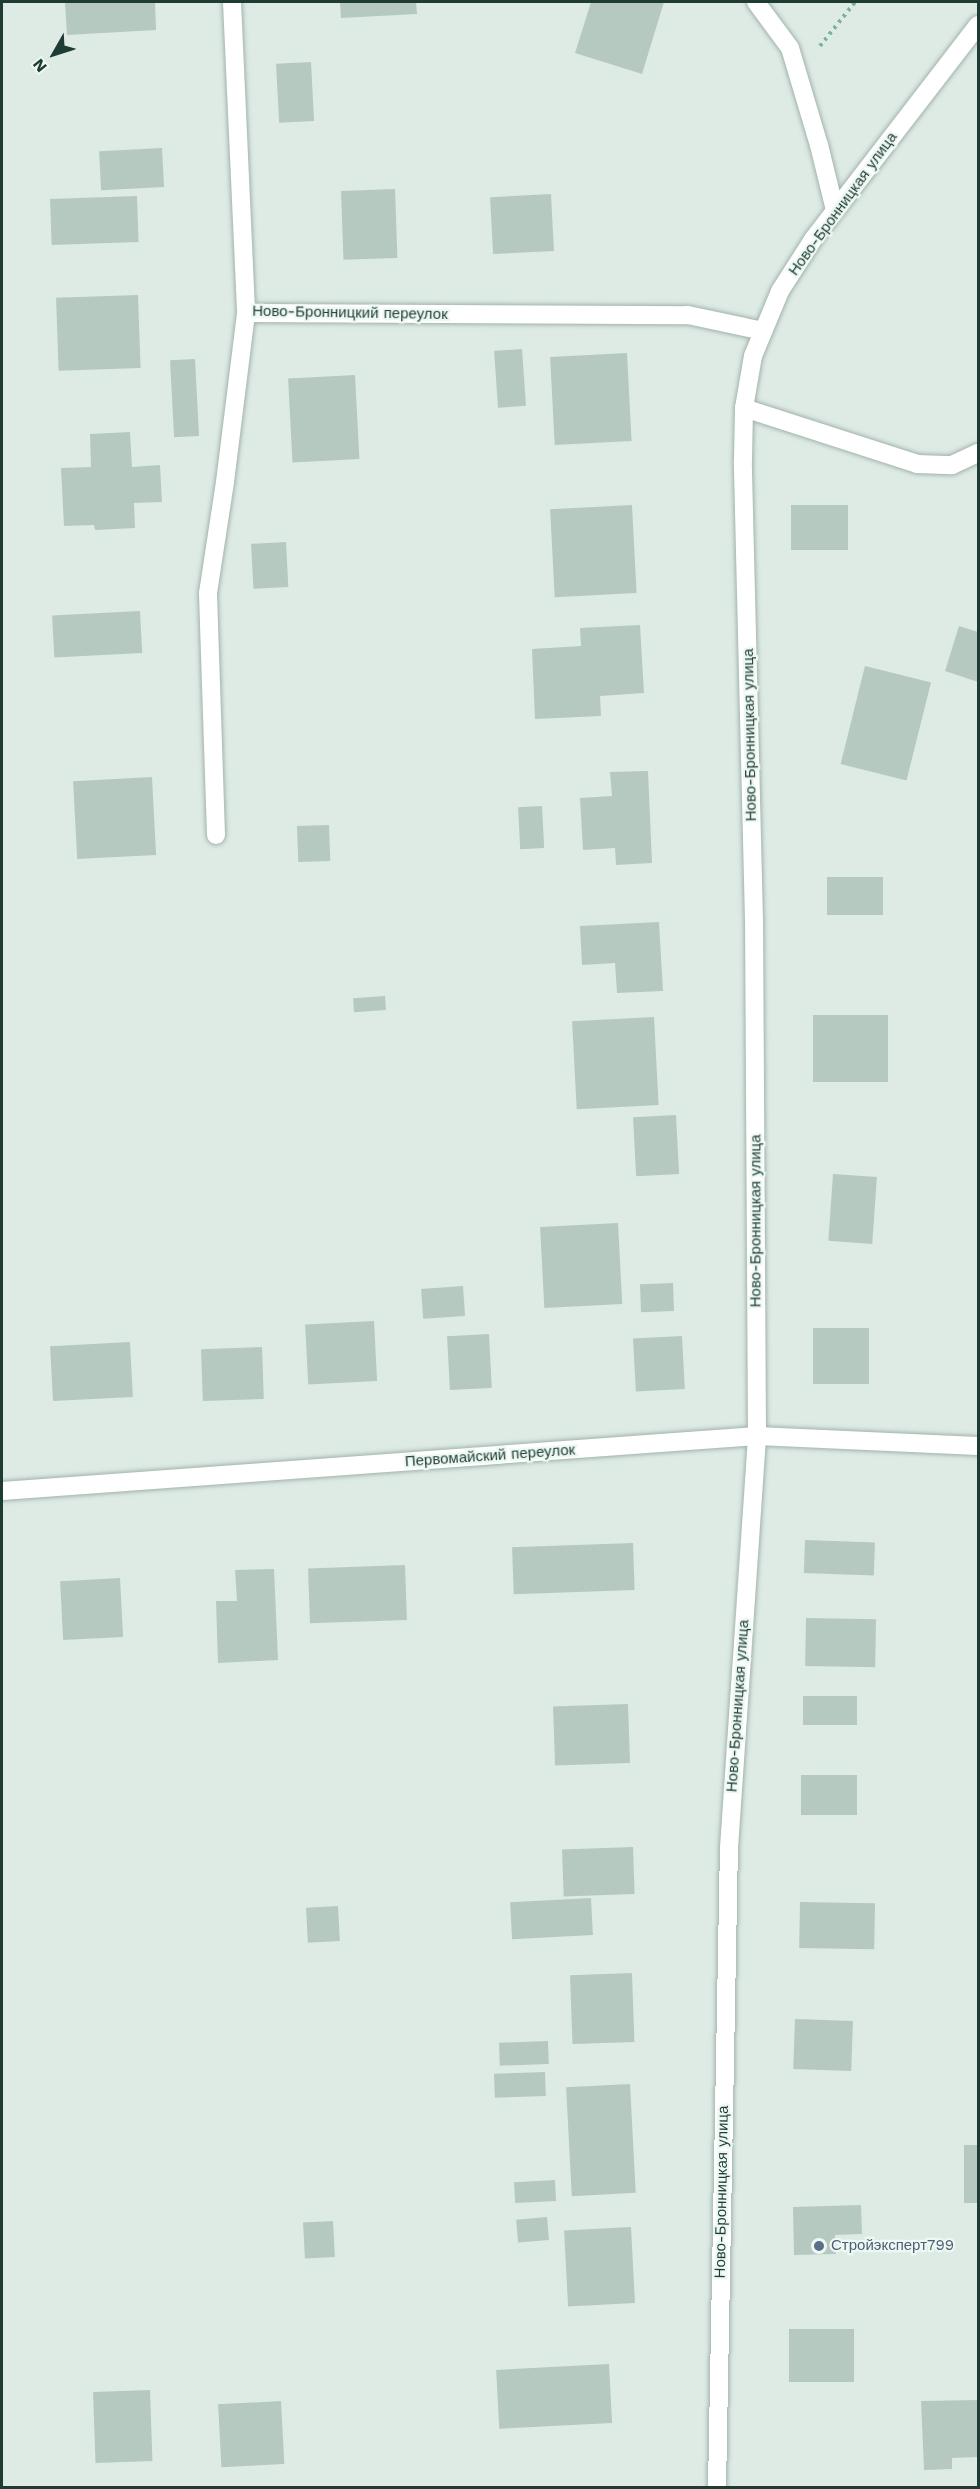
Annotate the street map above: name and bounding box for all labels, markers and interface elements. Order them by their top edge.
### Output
north arrow [24,24,84,84]
text: N [29,55,51,76]
street label: Ново-Бронницкая улица [785,129,901,279]
street label: Ново-Бронницкий переулок [252,302,448,324]
street label: Ново-Бронницкая улица [739,648,761,822]
street label: Ново-Бронницкая улица [747,1135,765,1307]
street label: Первомайский переулок [404,1441,576,1471]
street label: Ново-Бронницкая улица [723,1619,753,1793]
street label: Ново-Бронницкая улица [711,2105,733,2279]
place label: Стройэксперт799 [831,2237,954,2255]
marker: Стройэксперт799 [812,2239,826,2253]

